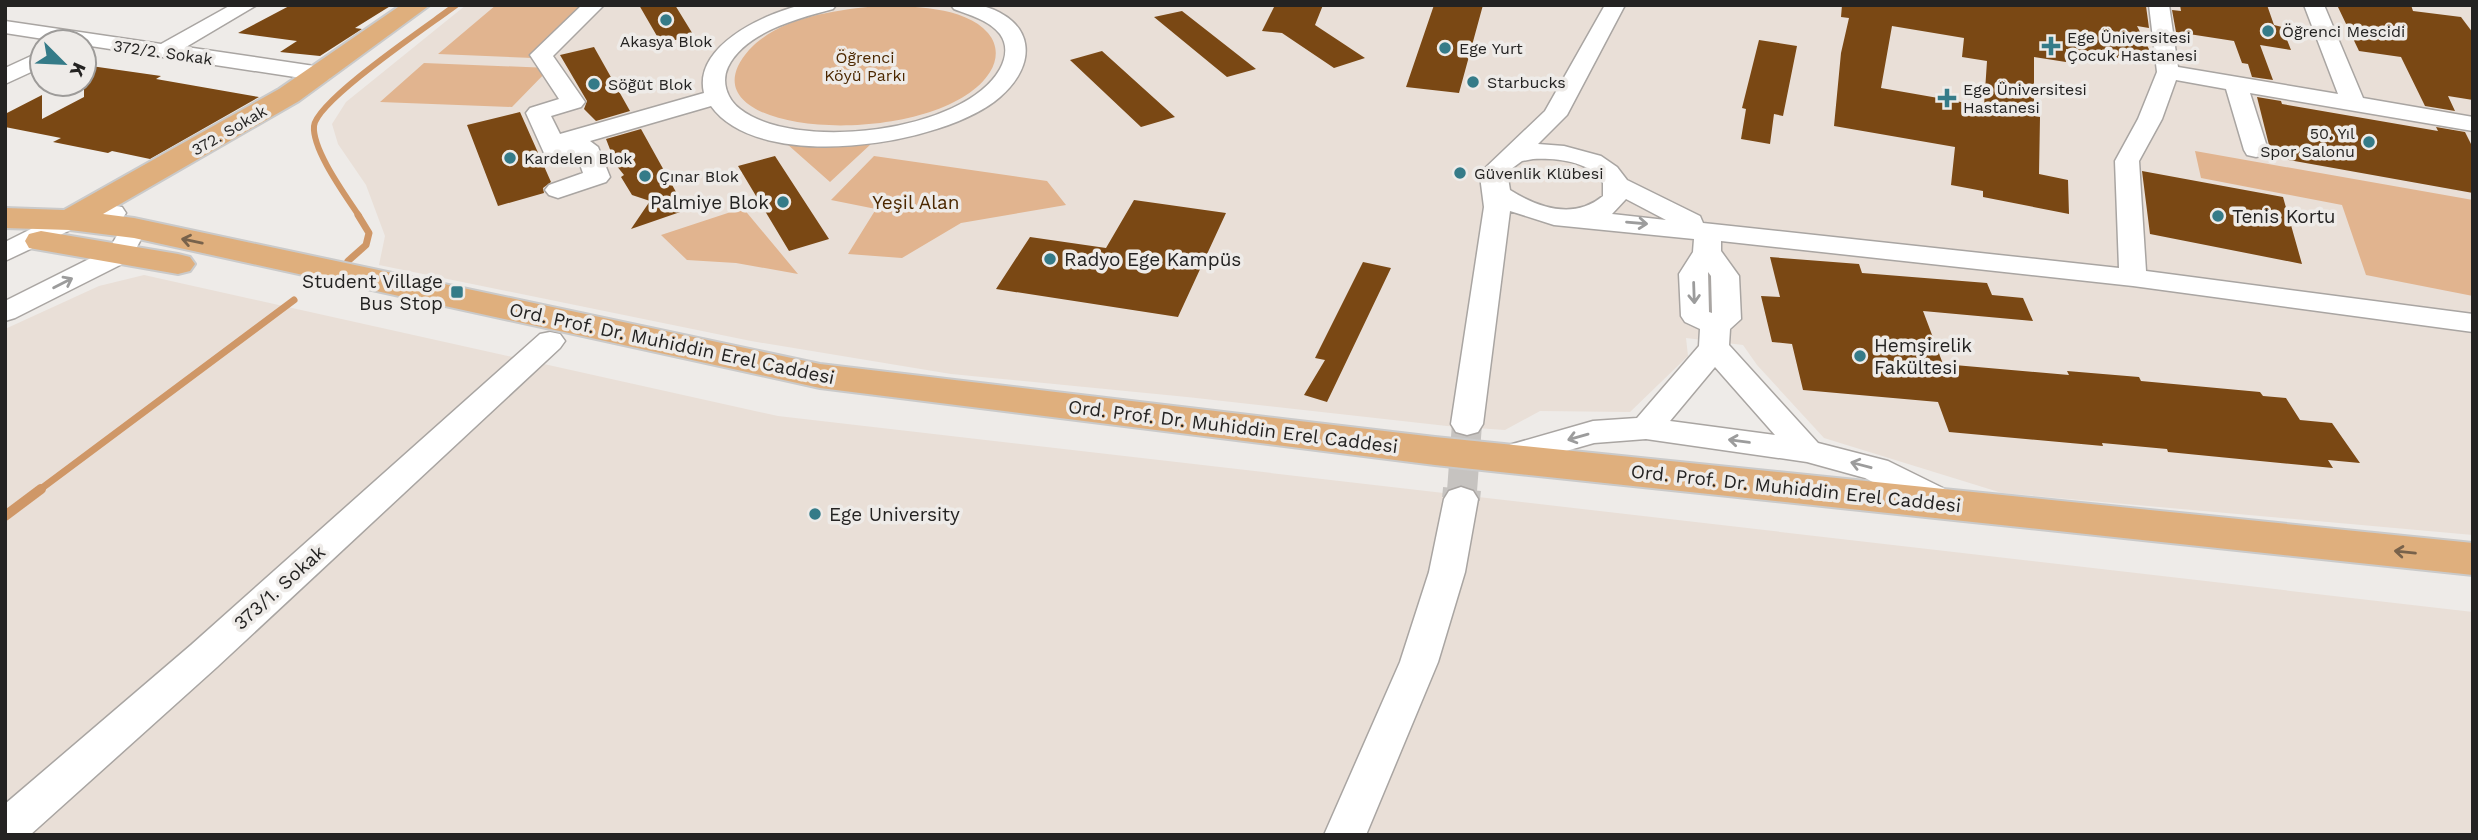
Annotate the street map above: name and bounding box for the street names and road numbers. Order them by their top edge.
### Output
street label: 372/2. Sokak [112,36,214,69]
street label: 372. Sokak [188,101,270,160]
street label: Ord. Prof. Dr. Muhiddin Erel Caddesi [507,298,837,389]
street label: Ord. Prof. Dr. Muhiddin Erel Caddesi [1067,395,1399,458]
street label: Ord. Prof. Dr. Muhiddin Erel Caddesi [1630,460,1962,517]
street label: 373/1. Sokak [229,540,330,634]

